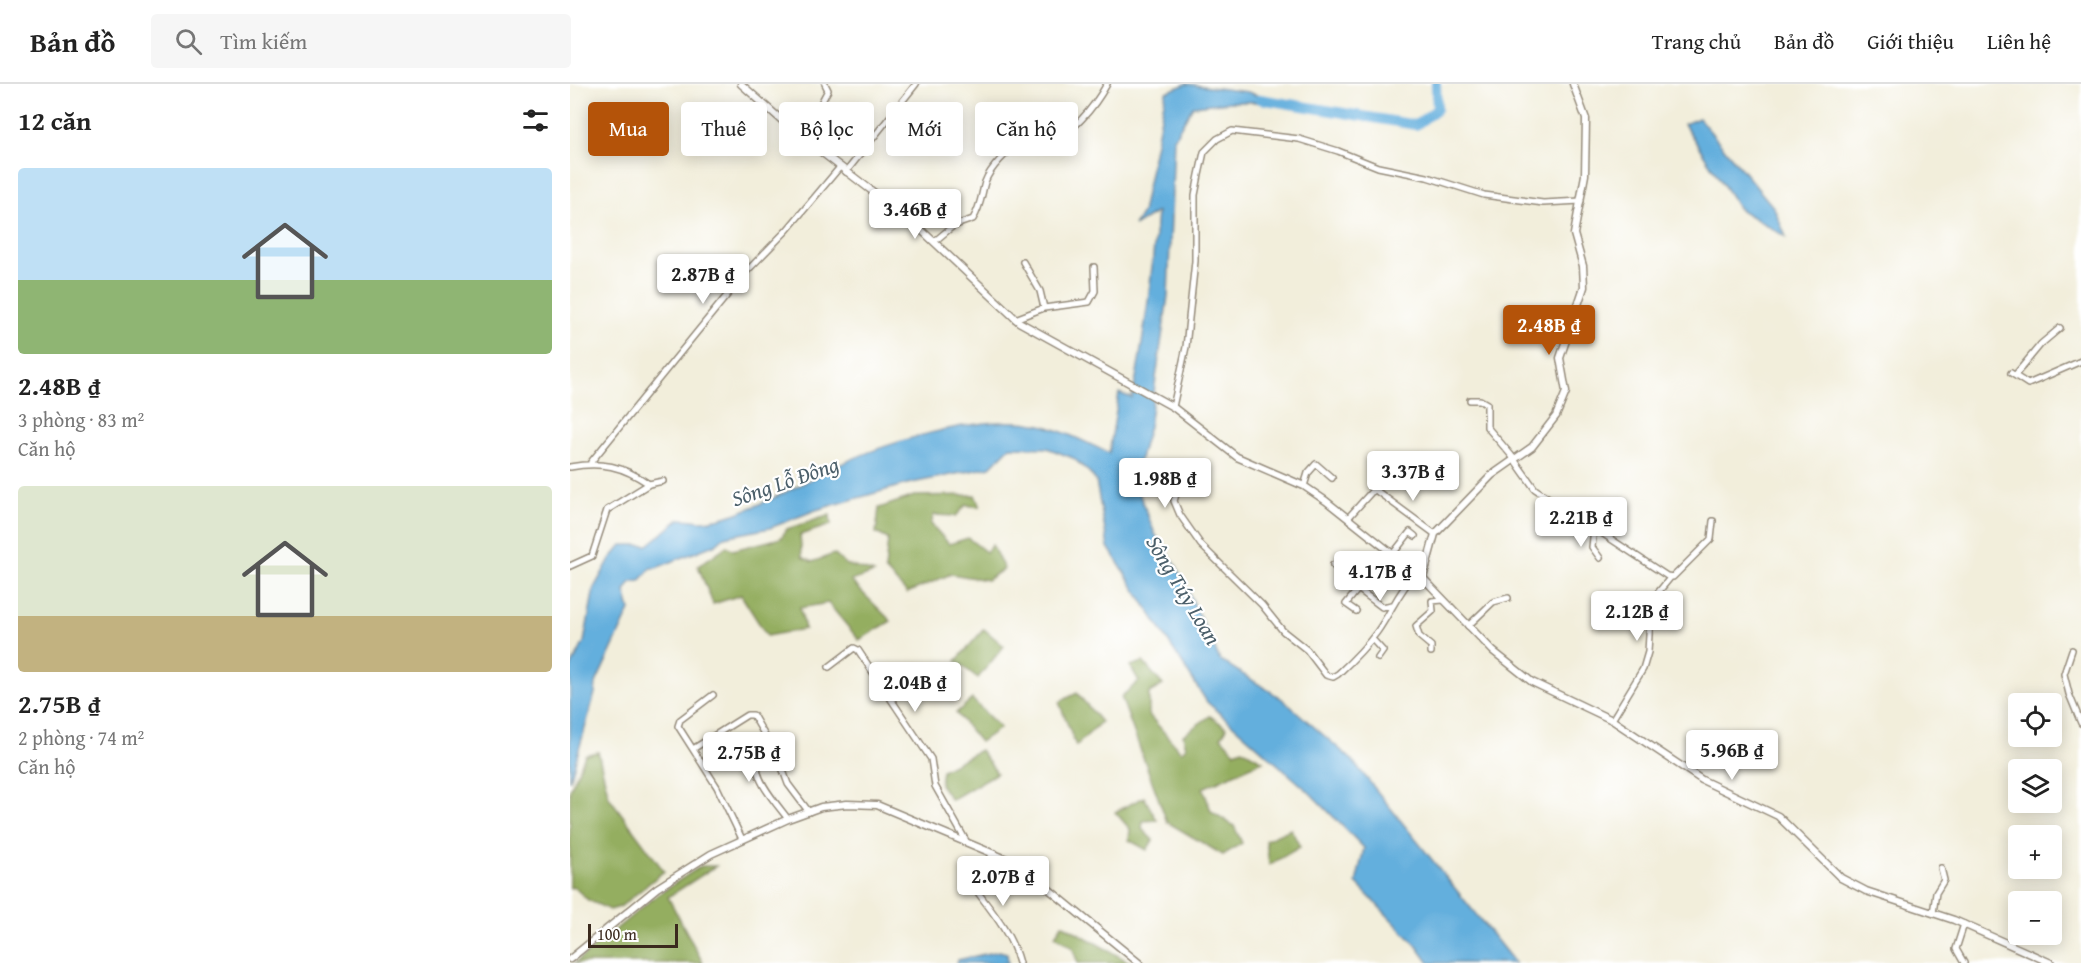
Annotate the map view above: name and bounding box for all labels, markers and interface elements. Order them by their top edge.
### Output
search box [151,14,571,68]
text: Bản đồ [30,21,115,62]
icon: search [172,25,205,58]
text: Tìm kiếm [220,25,307,57]
text: Trang chủ [1652,26,1741,57]
text: Bản đồ [1774,26,1834,57]
text: Giới thiệu [1867,26,1954,57]
text: Liên hệ [1987,26,2051,57]
text: 12 căn [18,101,91,140]
chip: Mua [588,102,669,156]
chip: Thuê [681,102,767,156]
chip: Bộ lọc [779,102,874,156]
chip: Mới [886,102,963,156]
chip: Căn hộ [975,102,1078,156]
icon: filters [519,104,552,137]
pin: 3.46B ₫ [860,189,970,240]
text: 3.46B ₫ [883,194,947,223]
icon: home [231,207,339,315]
pin: 2.87B ₫ [648,254,758,305]
text: 2.87B ₫ [671,259,735,288]
pin: 2.48B ₫ [1494,305,1604,356]
text: 2.48B ₫ [1517,310,1581,339]
text: 2.48B ₫ [18,366,101,405]
text: 3 phòng · 83 m² [18,405,144,434]
text: Căn hộ [18,434,75,463]
water label: Sông Lỗ Đông [727,448,843,514]
pin: 3.37B ₫ [1358,451,1468,502]
text: 3.37B ₫ [1381,456,1445,485]
pin: 1.98B ₫ [1110,458,1220,509]
text: 1.98B ₫ [1133,463,1197,492]
pin: 2.21B ₫ [1526,497,1636,548]
text: 2.21B ₫ [1549,502,1613,531]
icon: home [231,525,339,633]
water label: Sông Túy Loan [1139,529,1229,651]
pin: 4.17B ₫ [1325,551,1435,602]
text: 4.17B ₫ [1348,556,1412,585]
pin: 2.12B ₫ [1582,591,1692,642]
text: 2.12B ₫ [1605,596,1669,625]
pin: 2.04B ₫ [860,662,970,713]
text: 2.04B ₫ [883,667,947,696]
text: 2.75B ₫ [18,684,101,723]
map controls [2008,693,2062,945]
button: locate [2008,693,2062,747]
text: 2 phòng · 74 m² [18,723,144,752]
pin: 5.96B ₫ [1677,730,1787,781]
pin: 2.75B ₫ [694,732,804,783]
text: 5.96B ₫ [1700,735,1764,764]
text: 2.75B ₫ [717,737,781,766]
text: Căn hộ [18,752,75,781]
button: layers [2008,759,2062,813]
button: + [2008,825,2062,879]
pin: 2.07B ₫ [948,856,1058,907]
text: 2.07B ₫ [971,861,1035,890]
button: − [2008,891,2062,945]
scale bar [588,921,678,948]
text: 100 m [597,922,637,946]

